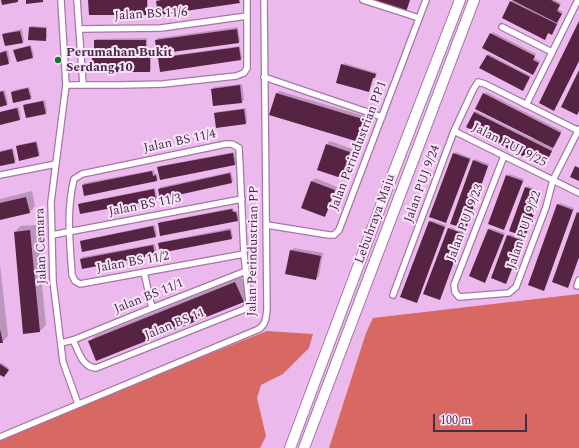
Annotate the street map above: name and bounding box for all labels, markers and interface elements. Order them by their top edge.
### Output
street label: Jalan BS 11/6 [114,5,188,25]
place label: Perumahan Bukit Serdang 10 [66,45,173,76]
marker: Perumahan Bukit Serdang 10 [53,55,63,65]
street label: Jalan Perindustrian PP1 [327,79,391,213]
street label: Jalan PUJ 9/25 [469,121,549,171]
street label: Jalan BS 11/4 [142,127,218,157]
street label: Jalan PUJ 9/24 [402,143,444,225]
street label: Lebuhraya Maju [353,172,399,266]
street label: Jalan PUJ 9/23 [444,182,488,264]
street label: Jalan Perindustrian PP [245,185,263,317]
street label: Jalan PUJ 9/22 [504,189,546,271]
street label: Jalan BS 11/3 [107,191,183,221]
street label: Jalan Cemara [33,207,51,285]
street label: Jalan BS 11/2 [95,249,171,277]
street label: Jalan BS 11/1 [112,276,186,318]
street label: Jalan BS 11 [143,306,207,344]
scale bar [435,406,529,432]
text: 100 m [440,411,471,430]

